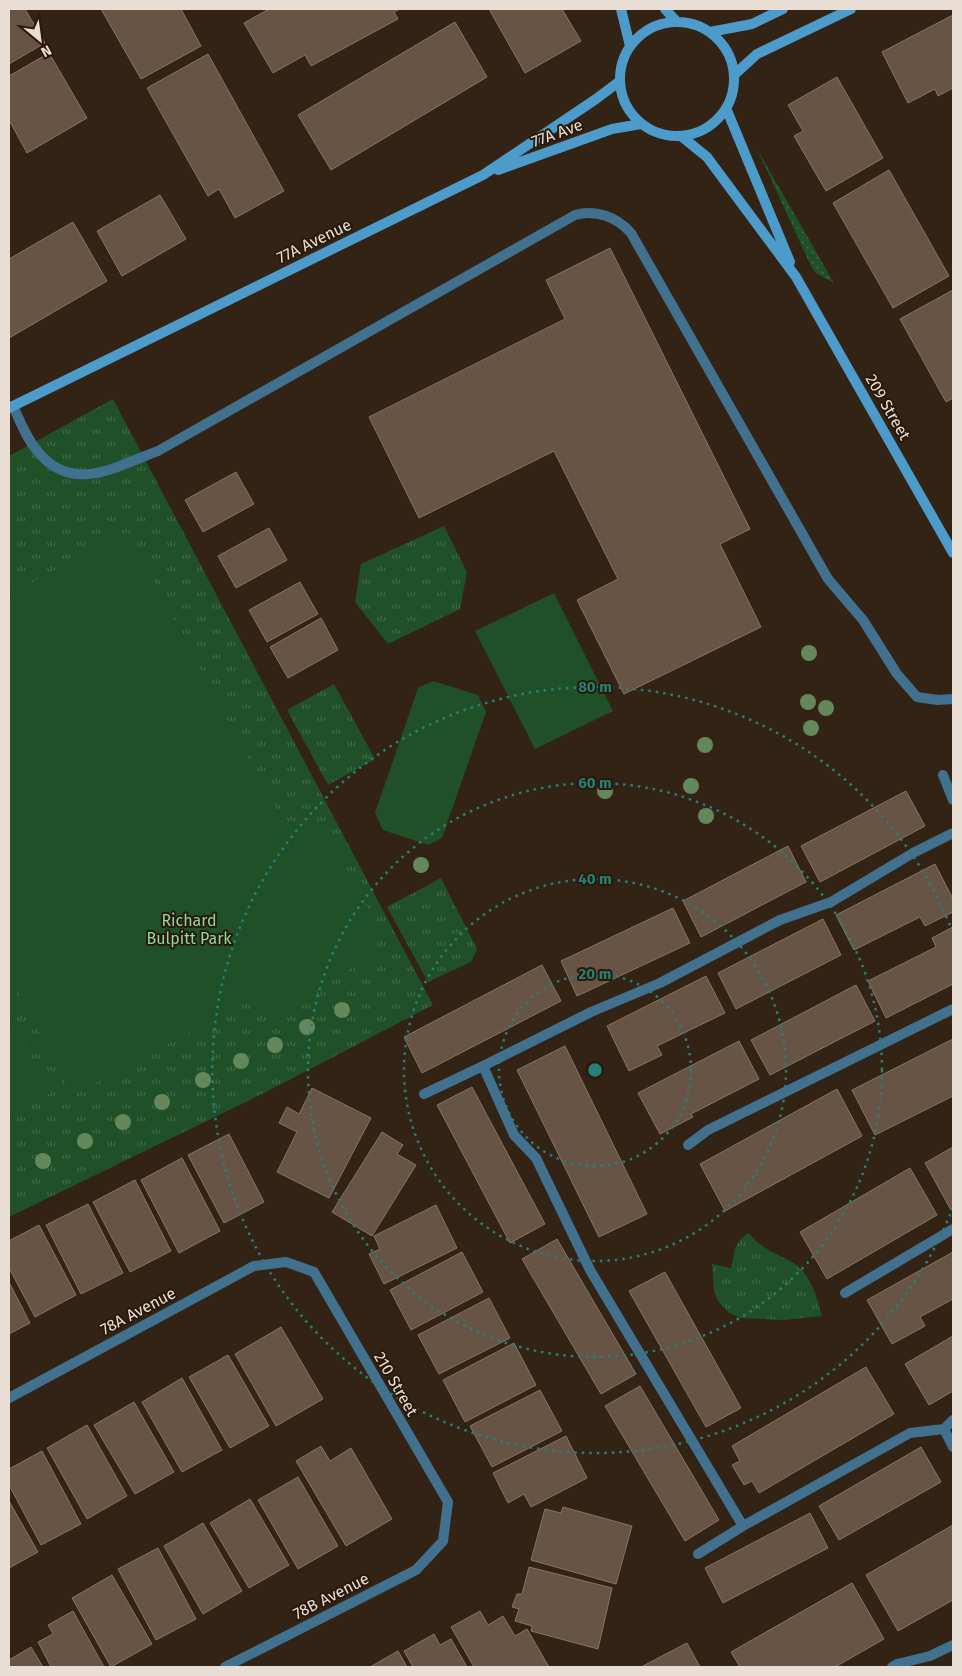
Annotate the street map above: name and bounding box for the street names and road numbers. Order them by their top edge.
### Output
street label: 77A Ave [529,115,585,151]
street label: 77A Avenue [274,215,354,267]
street label: 209 Street [862,371,915,443]
street label: 78A Avenue [97,1283,179,1339]
street label: 210 Street [370,1348,422,1420]
street label: 78B Avenue [290,1569,372,1623]

